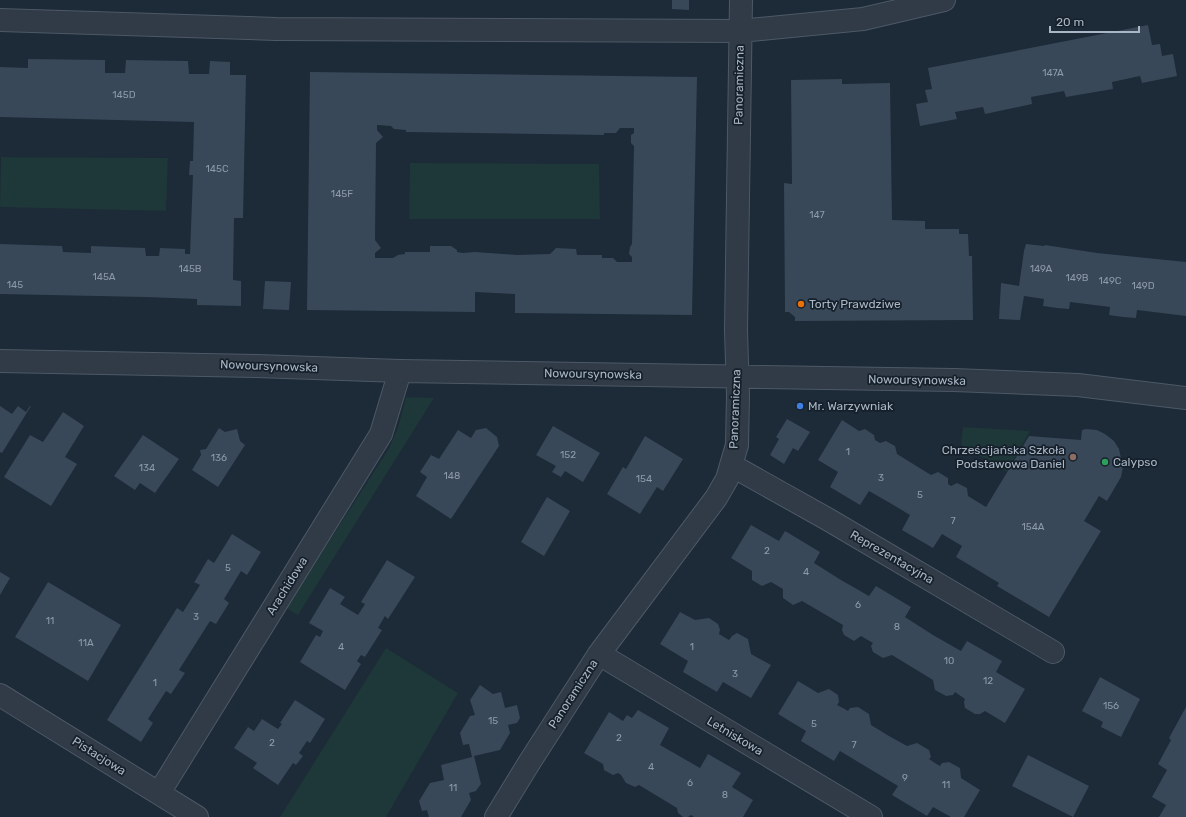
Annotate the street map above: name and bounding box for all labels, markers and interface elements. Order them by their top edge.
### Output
scale bar [1050,8,1139,34]
text: 20 m [1056,15,1084,29]
street label: Panoramiczna [731,45,747,125]
house number: 147A [1042,67,1064,79]
house number: 145D [112,89,136,101]
house number: 145C [205,163,229,175]
house number: 145F [331,188,353,200]
house number: 147 [809,209,825,221]
house number: 145B [178,263,202,275]
house number: 149A [1030,263,1053,275]
house number: 145A [92,271,116,283]
house number: 149B [1065,272,1089,284]
house number: 149C [1099,275,1122,287]
house number: 145 [7,279,23,291]
house number: 149D [1131,280,1155,292]
place label: Torty Prawdziwe [809,297,901,311]
marker: Torty Prawdziwe [796,299,806,309]
street label: Nowoursynowska [220,357,318,375]
street label: Nowoursynowska [544,366,642,382]
street label: Panoramiczna [727,369,743,449]
street label: Nowoursynowska [868,372,966,388]
place label: Mr. Warzywniak [808,399,894,413]
marker: Mr. Warzywniak [795,401,805,411]
place label: Chrześcijańska Szkoła Podstawowa Daniel [942,443,1065,471]
house number: 1 [846,446,850,458]
house number: 152 [560,449,576,461]
house number: 136 [211,452,227,464]
marker: Chrześcijańska Szkoła Podstawowa Daniel [1068,452,1078,462]
place label: Calypso [1113,455,1157,469]
marker: Calypso [1100,457,1110,467]
house number: 134 [139,462,155,474]
house number: 148 [444,470,460,482]
house number: 3 [878,472,884,484]
house number: 154 [636,473,652,485]
house number: 5 [917,489,923,501]
house number: 7 [950,515,956,527]
house number: 154A [1021,521,1045,533]
street label: Reprezentacyjna [848,527,936,587]
house number: 2 [764,545,770,557]
street label: Arachidowa [264,554,310,618]
house number: 5 [225,562,231,574]
house number: 4 [803,566,809,578]
house number: 6 [855,599,861,611]
house number: 3 [193,611,199,623]
house number: 11 [46,615,54,627]
house number: 8 [894,621,900,633]
house number: 11A [78,637,94,649]
house number: 4 [338,641,344,653]
house number: 1 [690,641,694,653]
house number: 10 [944,655,954,667]
street label: Panoramiczna [545,657,601,731]
house number: 3 [732,668,738,680]
house number: 12 [983,675,993,687]
house number: 1 [153,677,157,689]
house number: 156 [1103,700,1119,712]
street label: Letniskowa [704,714,766,758]
house number: 15 [488,715,498,727]
house number: 5 [811,718,817,730]
house number: 2 [616,732,622,744]
street label: Pistacjowa [70,734,128,778]
house number: 2 [269,737,275,749]
house number: 7 [851,739,857,751]
house number: 4 [648,761,654,773]
house number: 9 [902,772,908,784]
house number: 6 [687,777,693,789]
house number: 11 [942,779,950,791]
house number: 11 [449,782,457,794]
house number: 8 [722,789,728,801]

